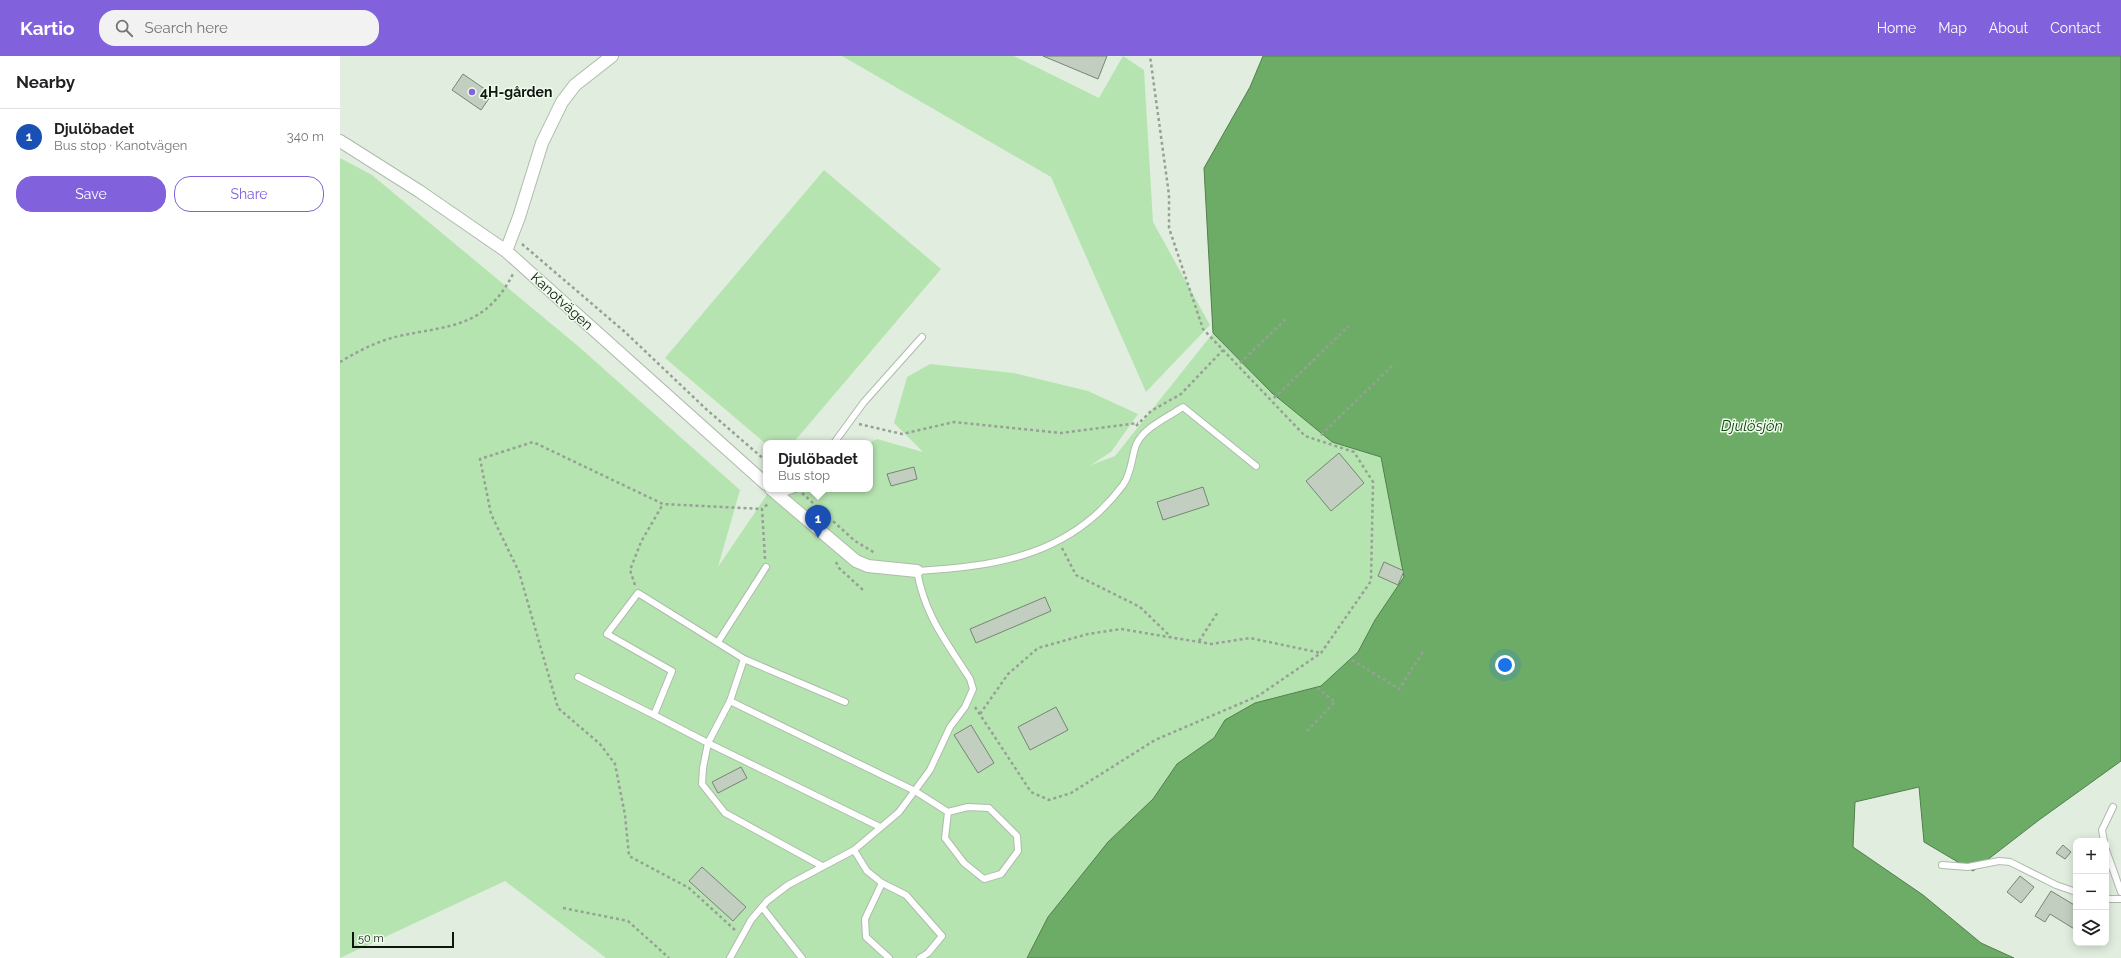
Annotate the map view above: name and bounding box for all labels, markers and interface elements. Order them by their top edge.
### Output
search box [99,10,379,46]
text: Kartio [20,17,75,39]
icon: search [113,17,135,39]
text: Search here [145,19,228,37]
text: Home [1877,20,1916,36]
text: Map [1938,20,1967,36]
text: About [1989,20,2028,36]
text: Contact [2050,20,2101,36]
text: Nearby [16,72,75,92]
place label: 4H-gården [480,84,552,100]
marker: 4H-gården [467,87,477,97]
text: Djulöbadet [54,120,134,138]
text: 1 [26,129,32,144]
text: 340 m [287,129,324,144]
text: Bus stop · Kanotvägen [54,138,187,153]
button: Save [16,176,166,212]
button: Share [174,176,324,212]
street label: Kanotvägen [528,269,596,333]
water label: Djulösjön [1721,417,1783,435]
popup [763,440,873,492]
text: Djulöbadet [778,450,858,468]
text: Bus stop [778,468,830,483]
pin: 1 [805,505,831,538]
your location [1495,655,1515,675]
map controls [2073,838,2109,946]
button: + [2073,838,2109,874]
button: − [2073,874,2109,910]
button: layers [2073,910,2109,946]
scale bar [352,930,454,949]
text: 50 m [358,932,384,945]

